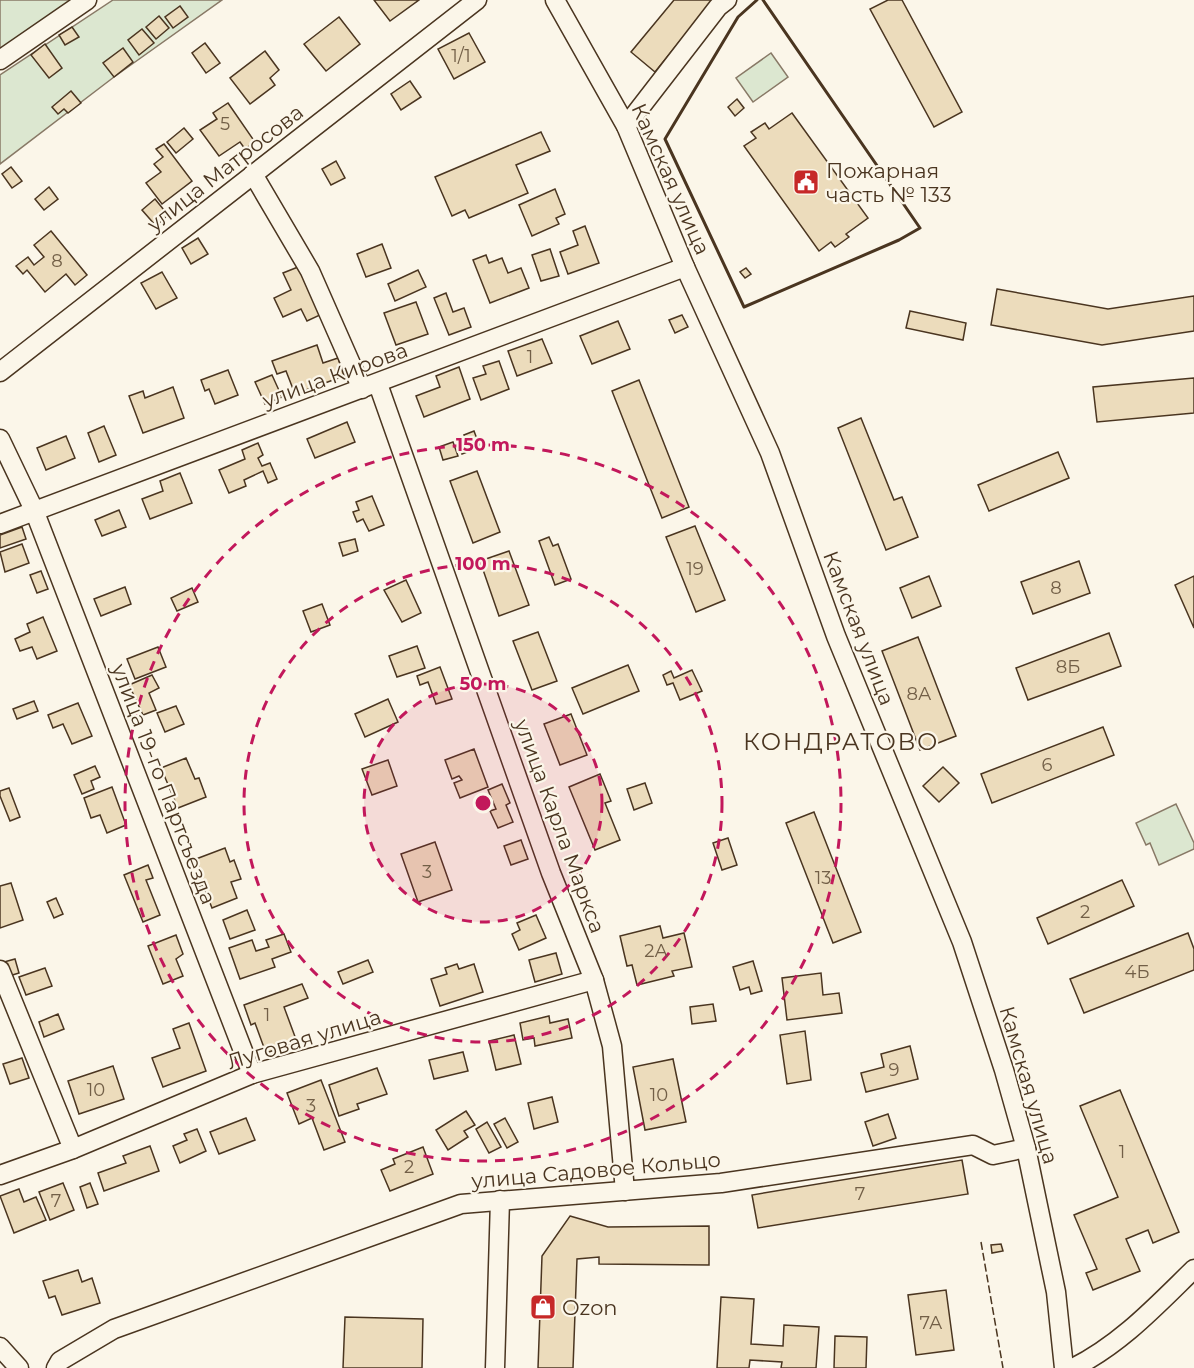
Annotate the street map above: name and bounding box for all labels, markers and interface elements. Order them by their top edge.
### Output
house number: 1/1 [451,45,471,67]
street label: улица Матросова [141,99,308,237]
street label: Камская улица [626,99,716,259]
house number: 5 [220,113,230,135]
place label: Пожарная часть № 133 [826,158,952,207]
public building icon: Пожарная часть № 133 [791,167,821,197]
house number: 8 [51,250,63,272]
street label: улица Кирова [258,337,411,413]
house number: 1 [527,346,533,368]
text: 150 m [456,434,510,456]
street label: Камская улица [818,547,900,709]
text: 100 m [455,553,511,575]
house number: 19 [686,558,704,580]
house number: 8 [1050,577,1062,599]
house number: 8Б [1056,656,1080,678]
street label: улица 19-го Партсъезда [106,659,221,908]
text: 50 m [460,673,506,695]
house number: 8А [907,683,932,705]
street label: улица Карла Маркса [509,715,610,936]
district label: КОНДРАТОВО [743,727,939,756]
house number: 6 [1042,754,1053,776]
centre of rings [473,793,493,813]
house number: 3 [422,861,432,883]
house number: 13 [815,867,831,889]
house number: 2 [1080,901,1090,923]
house number: 2А [644,940,668,962]
house number: 4Б [1125,961,1149,983]
street label: Камская улица [995,1003,1063,1167]
street label: Луговая улица [224,1004,384,1074]
house number: 1 [264,1004,270,1026]
house number: 9 [889,1059,900,1081]
house number: 10 [87,1079,105,1101]
house number: 10 [650,1084,668,1106]
house number: 3 [306,1095,316,1117]
house number: 1 [1119,1141,1125,1163]
street label: улица Садовое Кольцо [469,1147,722,1193]
house number: 2 [404,1156,414,1178]
house number: 7 [855,1183,865,1205]
house number: 7 [51,1190,61,1212]
shop icon: Ozon [528,1292,558,1322]
place label: Ozon [562,1295,618,1320]
house number: 7А [920,1312,943,1334]

